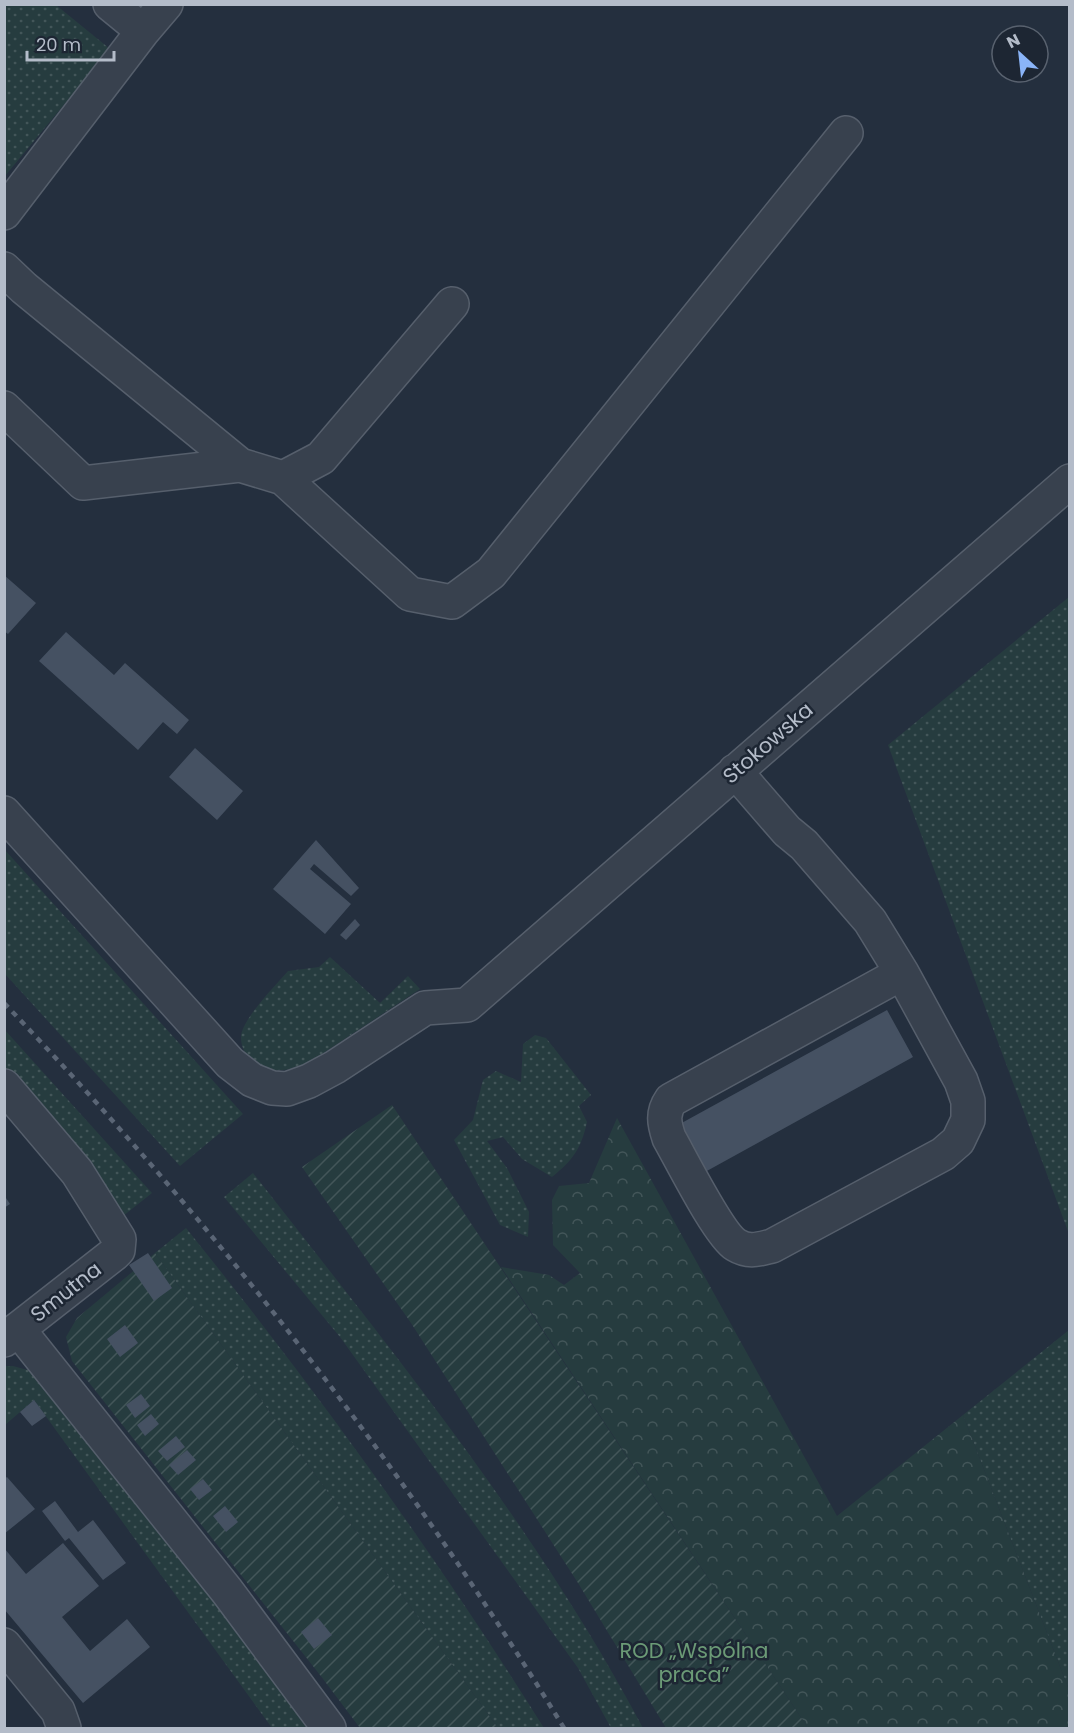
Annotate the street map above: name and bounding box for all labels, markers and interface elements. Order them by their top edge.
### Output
scale bar [27,24,114,62]
north arrow [990,24,1050,84]
text: N [1003,28,1024,54]
text: 20 m [36,32,81,57]
street label: Stokowska [716,695,819,790]
street label: Smutna [24,1255,107,1328]
park label: ROD „Wspólna praca” [620,1636,768,1689]

